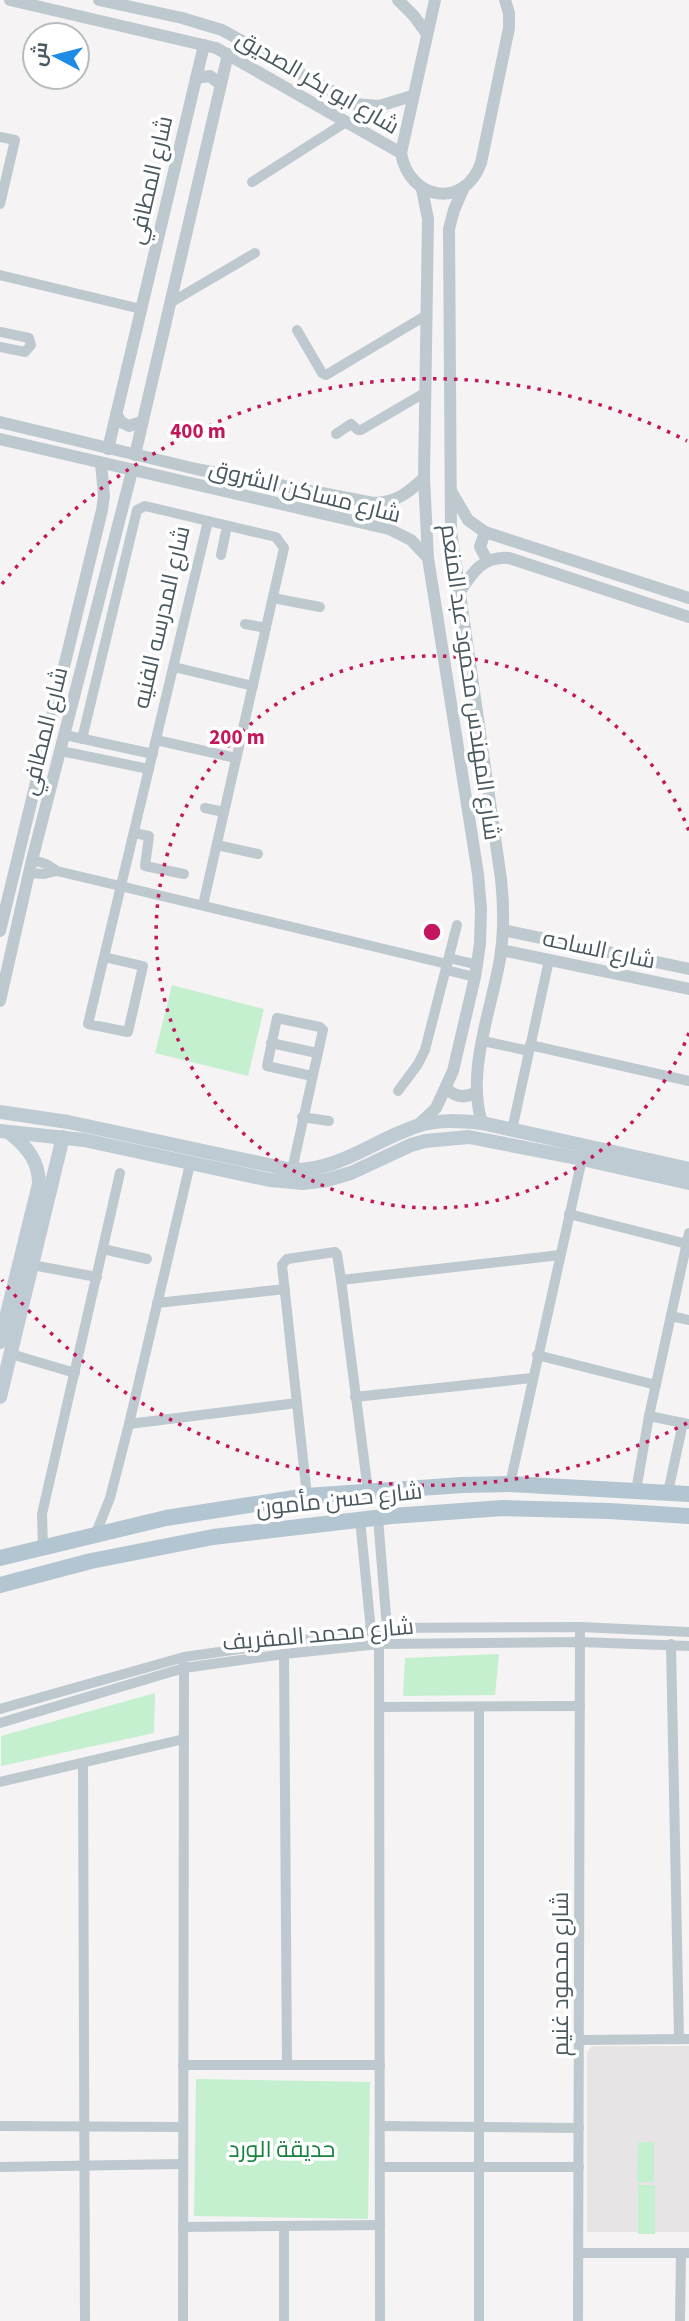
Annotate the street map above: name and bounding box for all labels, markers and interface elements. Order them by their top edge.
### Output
north arrow [21,21,91,91]
street label: شارع ابو بكر الصديق [230,22,405,143]
text: ش [26,40,56,68]
street label: شارع المطافي [120,113,182,248]
text: 400 m [170,416,226,446]
street label: شارع مساكن الشروق [205,452,404,531]
street label: شارع المهندس محمود عبد المنعم [432,522,509,842]
street label: شارع المدرسه الفنيه [124,523,199,712]
street label: شارع المطافي [13,664,77,799]
text: 200 m [209,722,265,752]
centre of rings [420,920,444,944]
street label: شارع الساحه [540,921,658,978]
street label: شارع حسن مأمون [254,1474,424,1525]
street label: شارع محمد المقريف [221,1610,415,1659]
street label: شارع محمود غنيم [544,1892,577,2056]
park label: حديقة الورد [229,2133,335,2166]

